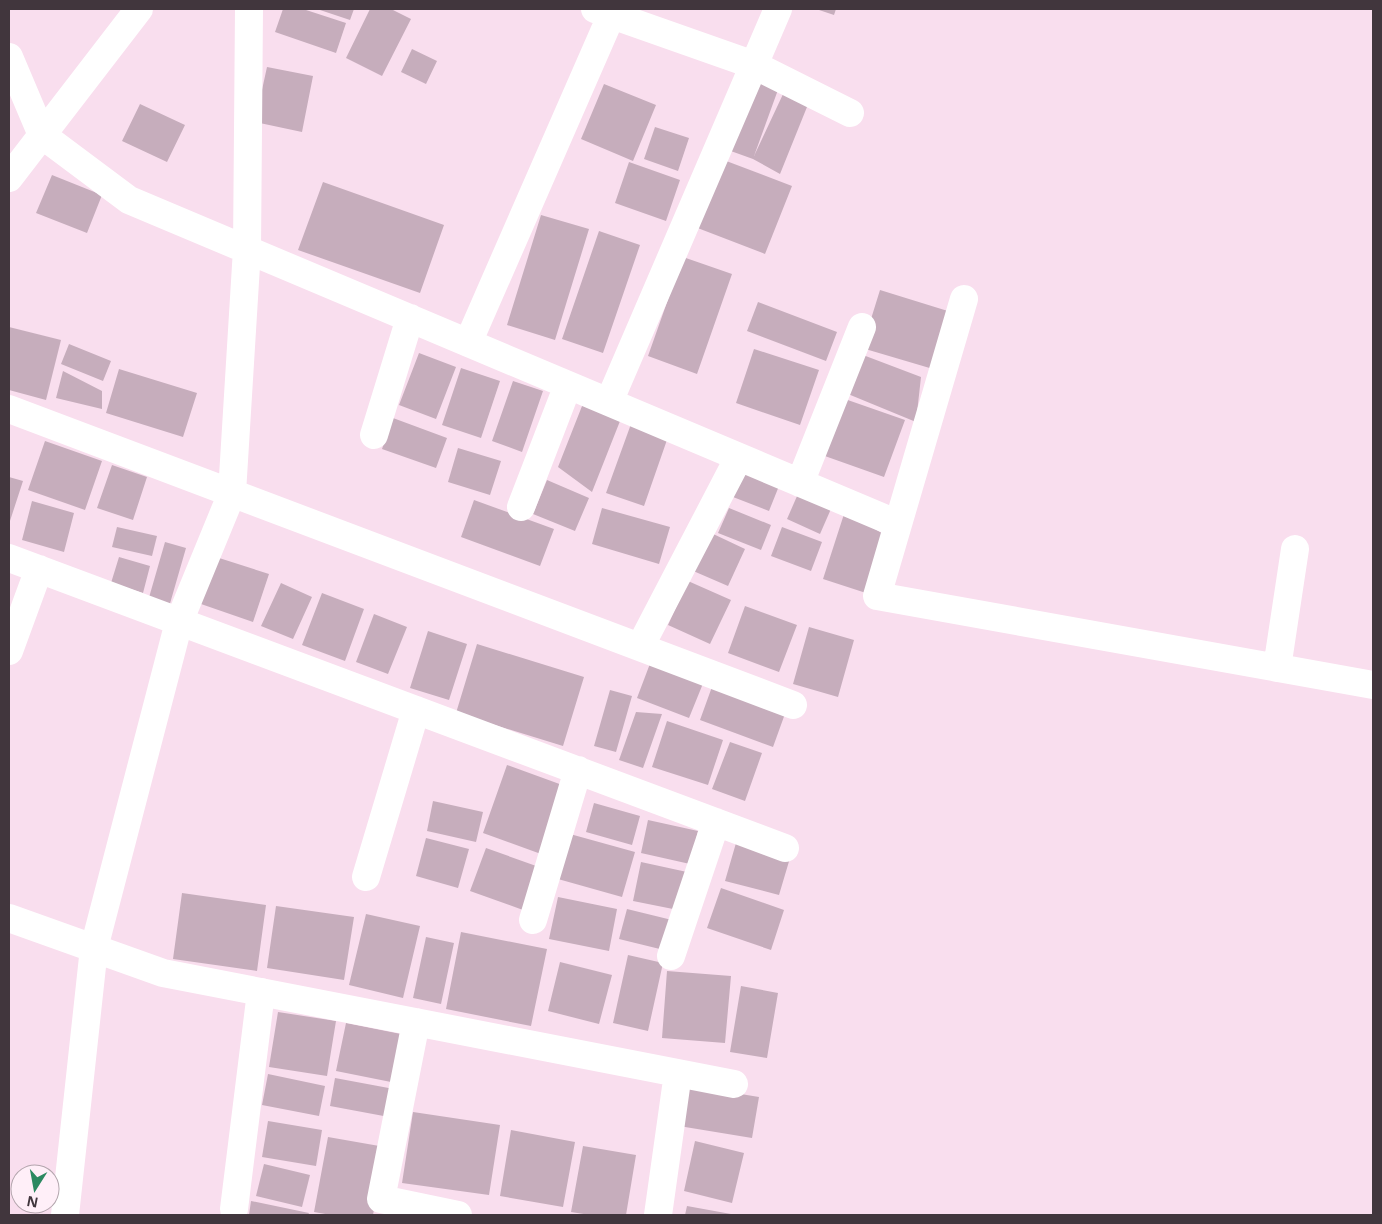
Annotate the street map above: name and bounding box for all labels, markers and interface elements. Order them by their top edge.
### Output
north arrow [10,1164,60,1214]
text: N [25,1192,40,1213]

